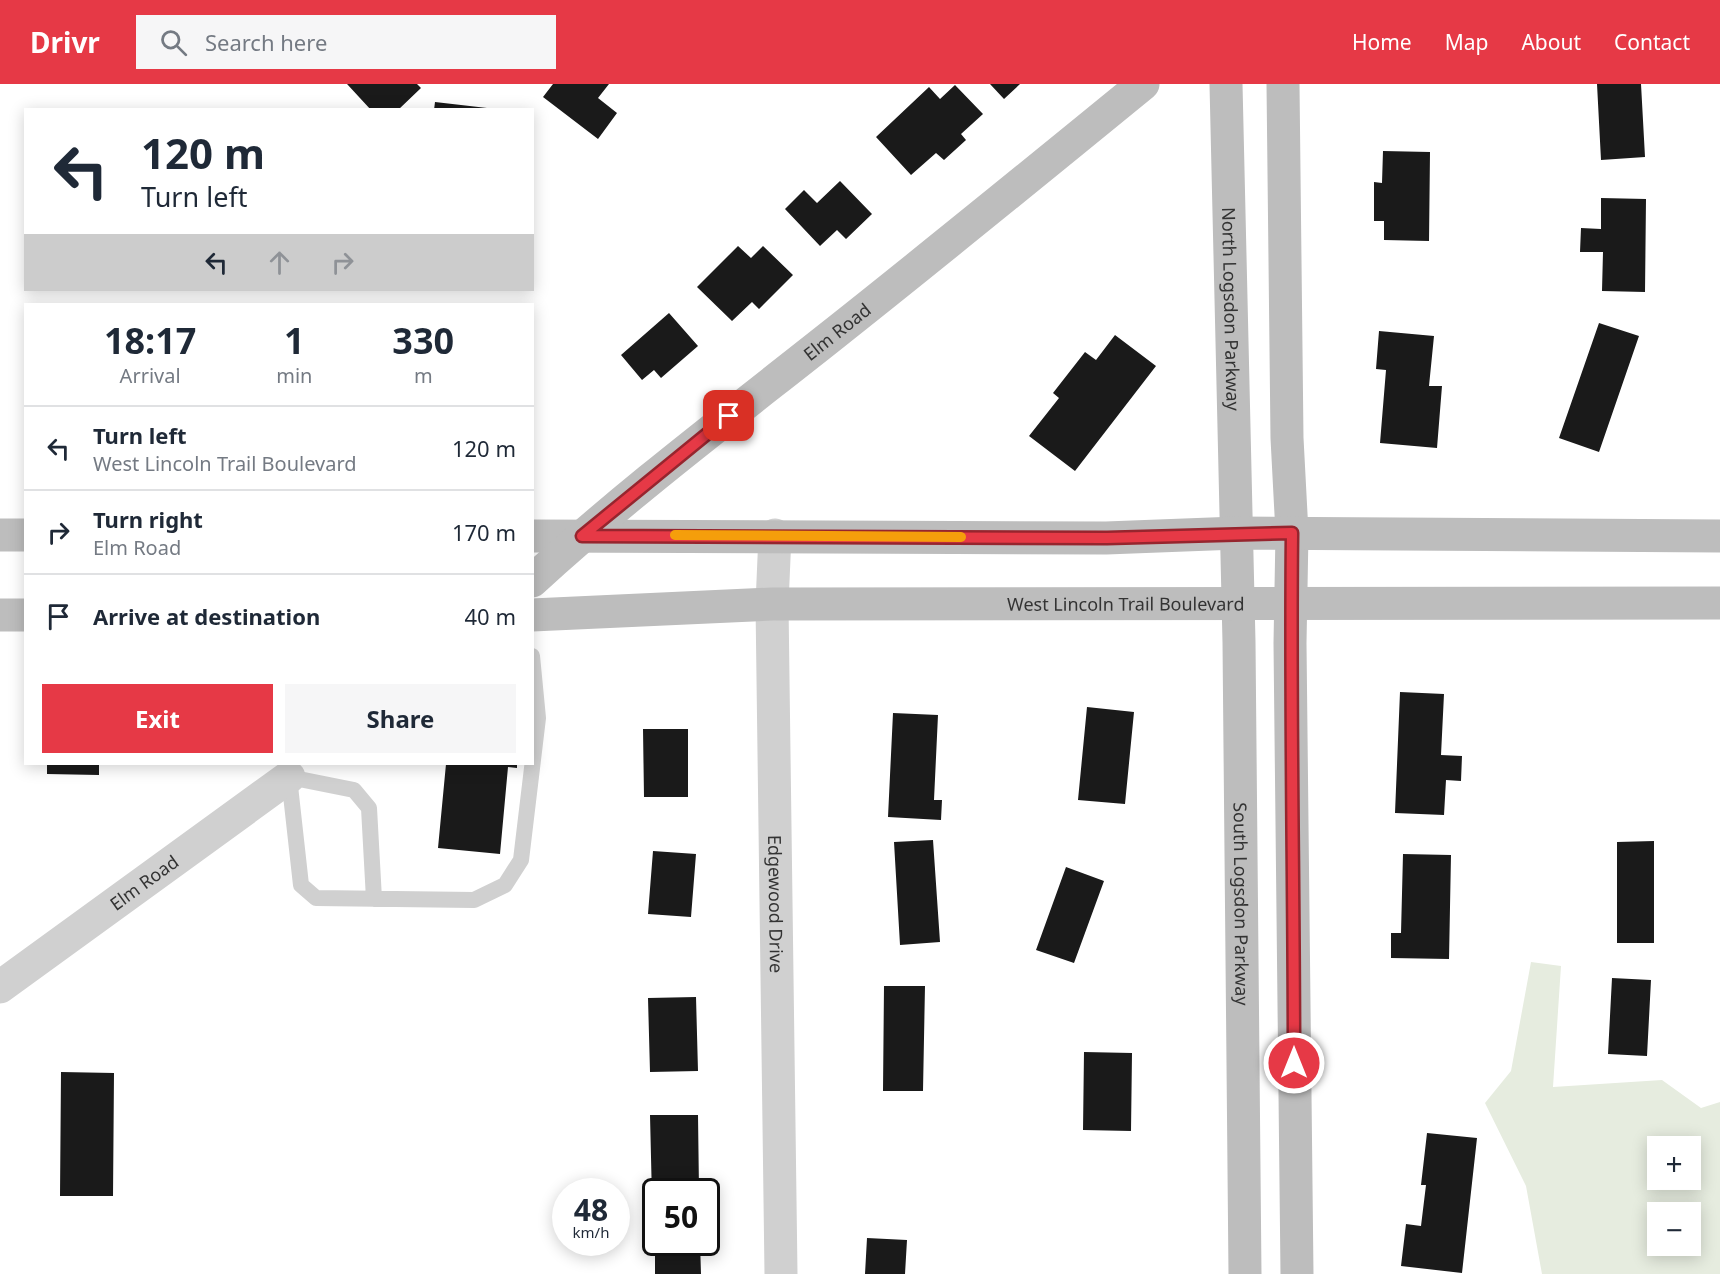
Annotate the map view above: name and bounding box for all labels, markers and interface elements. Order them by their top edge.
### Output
search box [136,15,556,69]
text: Drivr [30,23,100,61]
icon: search [157,26,190,59]
text: Search here [205,27,327,57]
text: Home [1352,28,1412,56]
text: Map [1445,28,1488,56]
text: About [1521,28,1581,56]
text: Contact [1614,28,1690,56]
text: 120 m [141,124,265,181]
icon: left [42,132,120,210]
text: Turn left [141,178,247,215]
street label: North Logsdon Parkway [1217,207,1246,412]
icon: left [200,246,233,279]
icon: ahead [263,246,296,279]
icon: right [326,246,359,279]
street label: Elm Road [798,297,875,366]
text: 18:17 [104,316,196,365]
text: 1 [284,316,305,365]
text: 330 [392,316,454,365]
text: Arrival [120,362,181,389]
text: min [276,362,312,389]
text: m [414,362,433,389]
pin [703,390,754,441]
icon: arrive [712,399,745,432]
text: Turn left [93,420,187,450]
icon: left [42,432,75,465]
text: 120 m [452,433,516,463]
text: West Lincoln Trail Boulevard [93,450,357,477]
text: Turn right [93,504,203,534]
icon: right [42,516,75,549]
text: 170 m [452,517,516,547]
text: Elm Road [93,534,181,561]
street label: West Lincoln Trail Boulevard [1007,592,1244,616]
icon: arrive [42,600,75,633]
text: Arrive at destination [93,601,320,631]
text: 40 m [465,601,516,631]
button: Exit [42,684,273,753]
button: Share [285,684,516,753]
street label: South Logsdon Parkway [1229,802,1254,1007]
street label: Edgewood Drive [763,835,789,973]
street label: Elm Road [105,849,183,915]
position arrow [1262,1031,1326,1095]
map controls [1647,1136,1701,1256]
button: + [1647,1136,1701,1190]
speed limit sign: 50 [642,1178,720,1256]
text: 48 [574,1189,608,1230]
button: − [1647,1202,1701,1256]
text: km/h [573,1222,609,1242]

